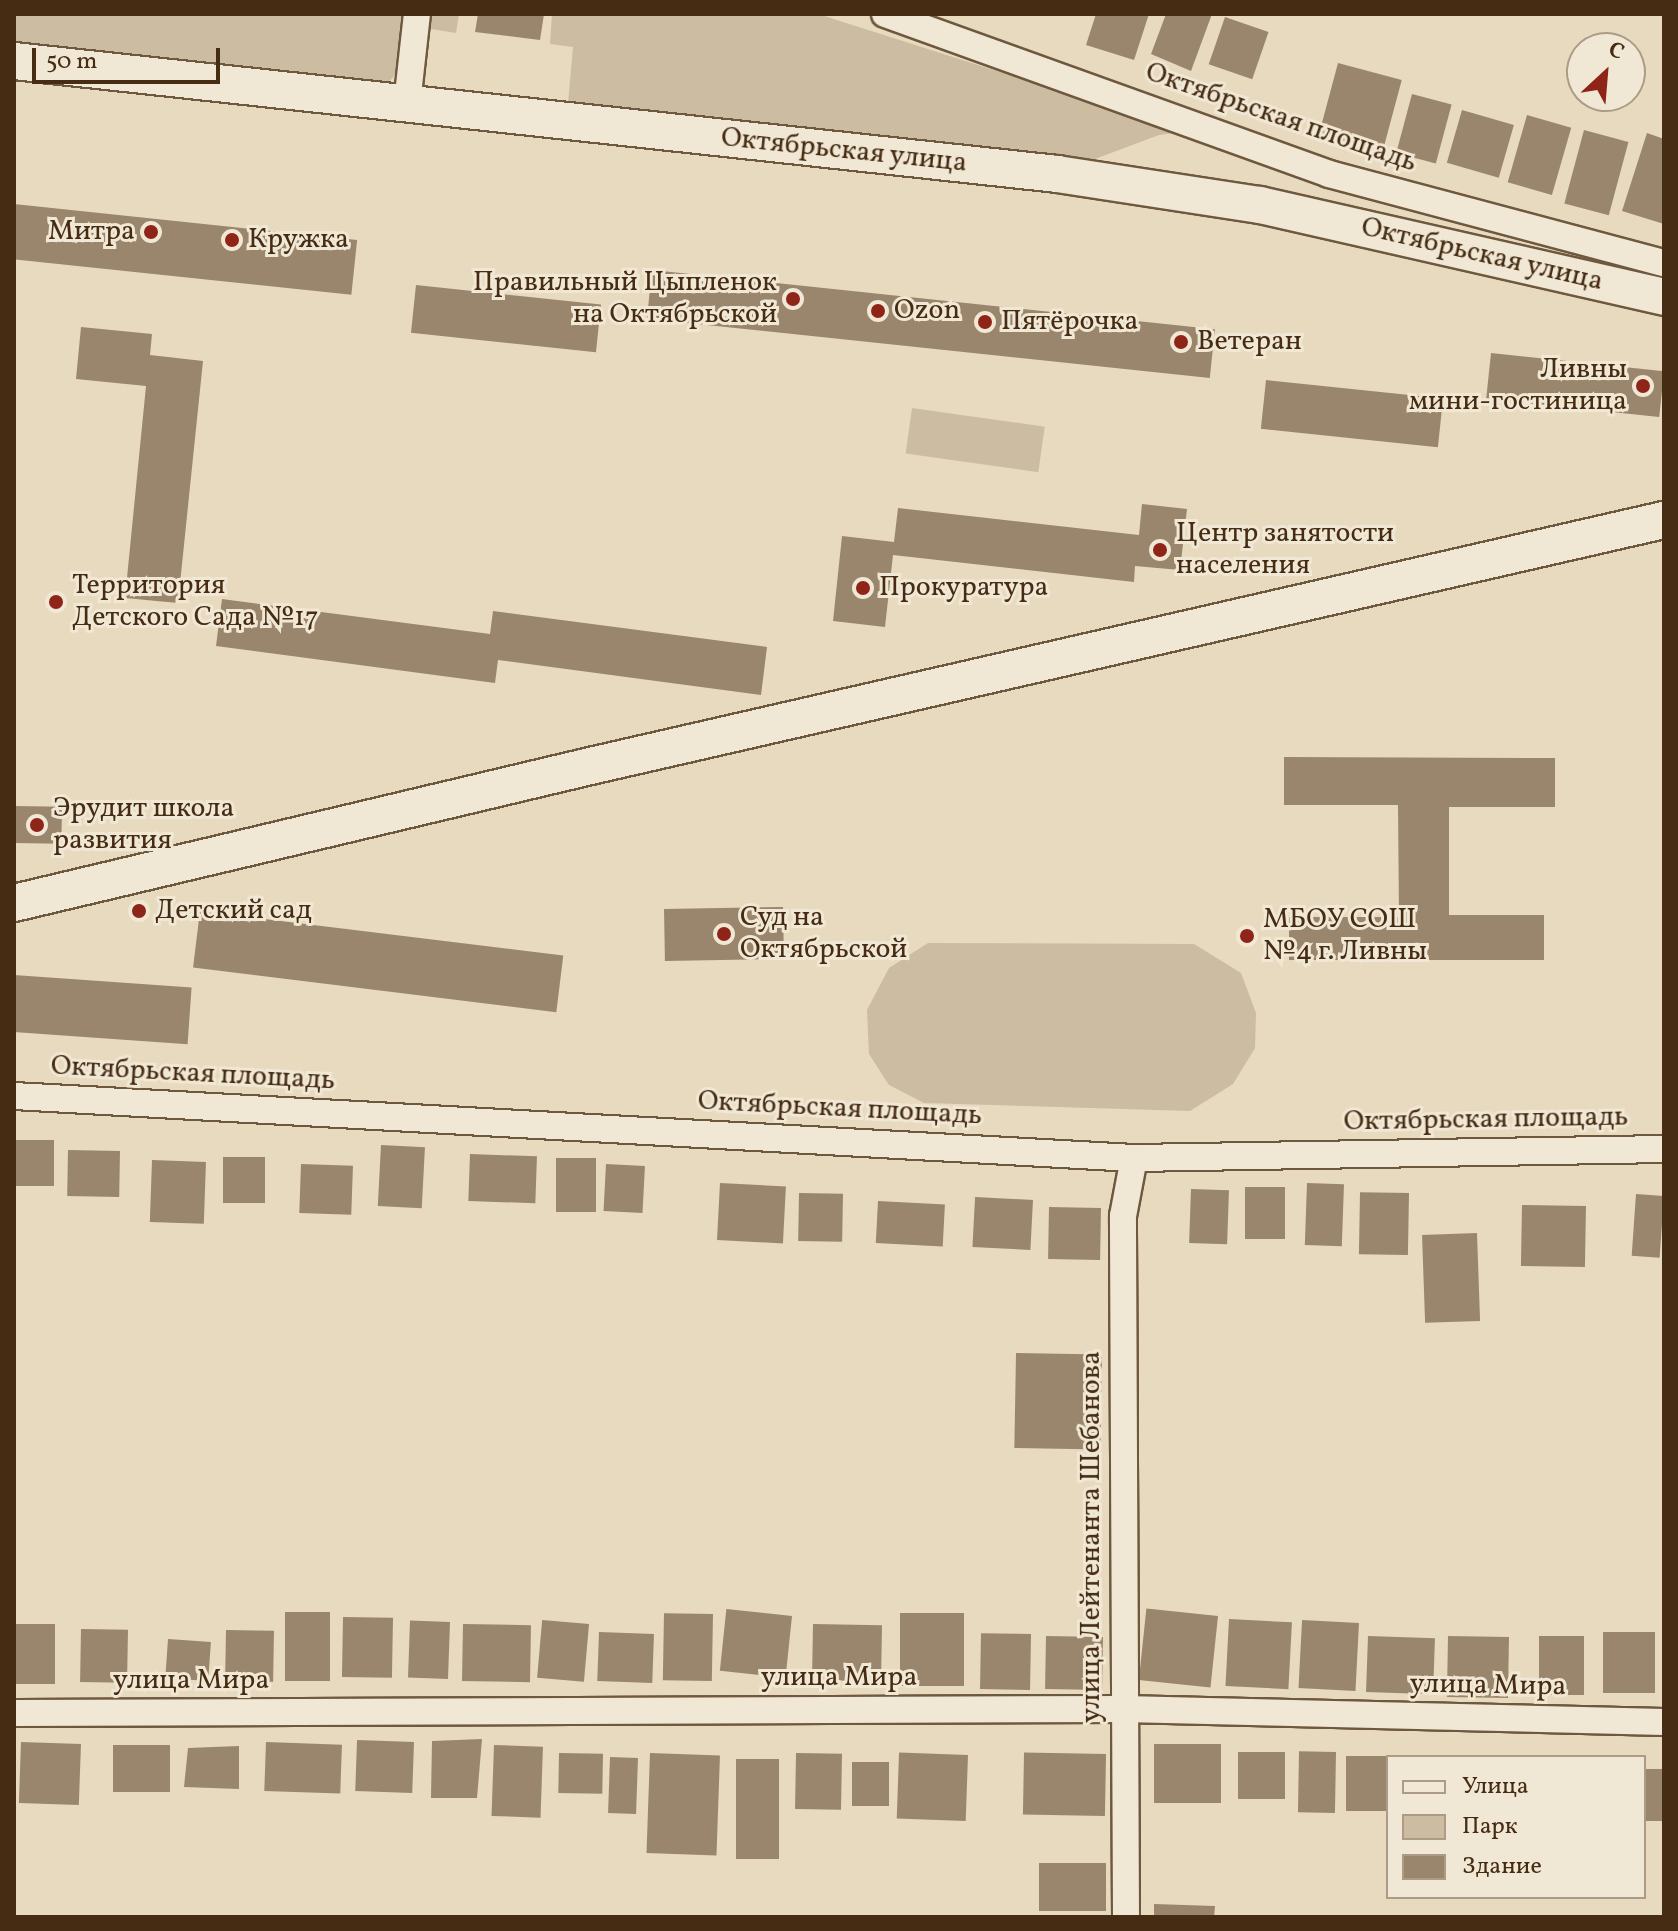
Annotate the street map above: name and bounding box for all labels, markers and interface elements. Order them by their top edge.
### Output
scale bar [36,32,224,82]
north arrow [1566,32,1646,112]
text: С [1603,35,1629,69]
text: 50 m [46,45,98,79]
street label: Октябрьская площадь [1141,56,1421,180]
street label: Октябрьская улица [719,121,969,181]
street label: Октябрьская улица [1357,211,1607,299]
place label: Митра [48,215,135,249]
marker: Митра [142,223,160,241]
place label: Кружка [248,223,349,257]
marker: Кружка [223,231,241,249]
place label: Правильный Цыпленок на Октябрьской [473,266,777,332]
marker: Правильный Цыпленок на Октябрьской [784,290,802,308]
place label: Ozon [894,294,960,328]
marker: Ozon [869,302,887,320]
place label: Пятёрочка [1001,305,1138,339]
marker: Пятёрочка [976,313,994,331]
place label: Ветеран [1197,325,1302,359]
marker: Ветеран [1172,333,1190,351]
place label: Ливны мини-гостиница [1409,353,1627,419]
marker: Ливны мини-гостиница [1634,377,1652,395]
place label: Центр занятости населения [1176,517,1394,583]
marker: Центр занятости населения [1151,541,1169,559]
place label: Территория Детского Сада №17 [72,569,319,635]
place label: Прокуратура [879,571,1049,605]
marker: Прокуратура [854,579,872,597]
marker: Территория Детского Сада №17 [47,593,65,611]
place label: Эрудит школа развития [53,792,235,858]
marker: Эрудит школа развития [28,816,46,834]
place label: Детский сад [155,894,312,928]
place label: Суд на Октябрьской [740,901,907,967]
marker: Детский сад [130,902,148,920]
place label: МБОУ СОШ №4 г. Ливны [1263,903,1427,969]
marker: Суд на Октябрьской [715,925,733,943]
marker: МБОУ СОШ №4 г. Ливны [1238,927,1256,945]
street label: Октябрьская площадь [50,1050,336,1098]
street label: Октябрьская площадь [697,1085,983,1133]
street label: Октябрьская площадь [1343,1101,1629,1139]
street label: улица Лейтенанта Шебанова [1075,1351,1109,1723]
street label: улица Мира [761,1661,917,1695]
street label: улица Мира [113,1664,269,1698]
street label: улица Мира [1409,1668,1567,1704]
legend [1386,1755,1646,1899]
text: Улица [1462,1770,1529,1804]
text: Парк [1462,1810,1518,1844]
text: Здание [1462,1850,1542,1884]

